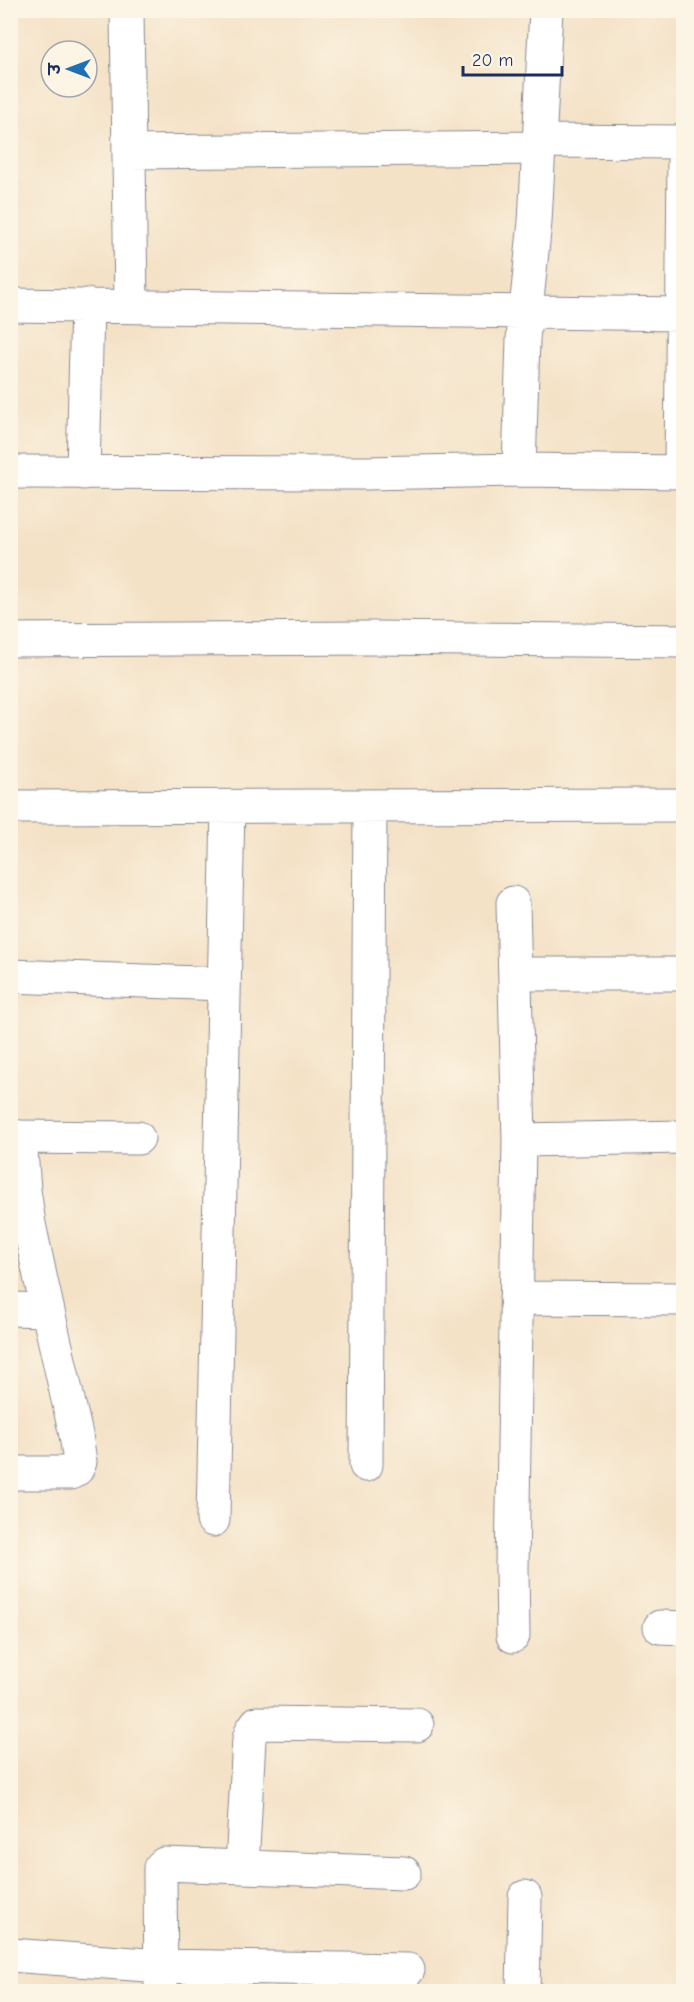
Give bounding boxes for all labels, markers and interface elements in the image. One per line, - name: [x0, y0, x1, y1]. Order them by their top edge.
- north arrow: [39, 39, 99, 99]
- scale bar: [463, 39, 562, 77]
- text: 20 m: [472, 50, 513, 71]
- text: उ: [46, 62, 64, 76]

